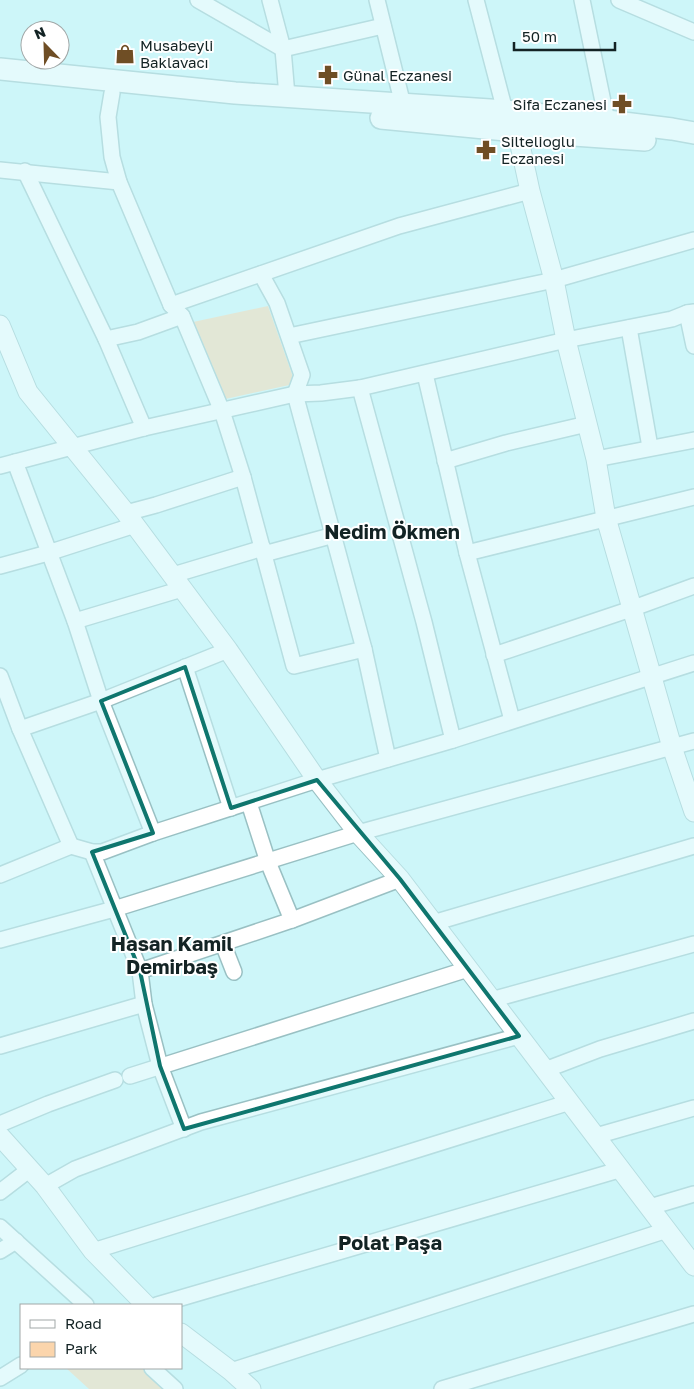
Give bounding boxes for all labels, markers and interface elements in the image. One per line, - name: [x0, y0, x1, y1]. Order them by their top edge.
- north arrow: [20, 20, 70, 70]
- scale bar: [514, 20, 615, 52]
- text: N: [32, 23, 48, 42]
- text: 50 m: [522, 27, 557, 45]
- place label: Musabeyli Baklavacı: [140, 36, 213, 71]
- shop icon: Musabeyli Baklavacı: [114, 43, 136, 65]
- pharmacy icon: Günal Eczanesi: [317, 64, 339, 86]
- place label: Günal Eczanesi: [343, 66, 452, 84]
- pharmacy icon: Sifa Eczanesi: [611, 93, 633, 115]
- place label: Sifa Eczanesi: [513, 95, 607, 113]
- place label: Siltelioğlu Eczanesi: [501, 132, 575, 167]
- pharmacy icon: Siltelioğlu Eczanesi: [475, 139, 497, 161]
- district label: Nedim Ökmen: [324, 519, 460, 543]
- district label: Hasan Kamil Demirbaş: [111, 931, 233, 978]
- district label: Polat Paşa: [338, 1230, 442, 1254]
- legend: [20, 1304, 182, 1369]
- text: Road: [65, 1314, 102, 1332]
- text: Park: [65, 1339, 98, 1357]

